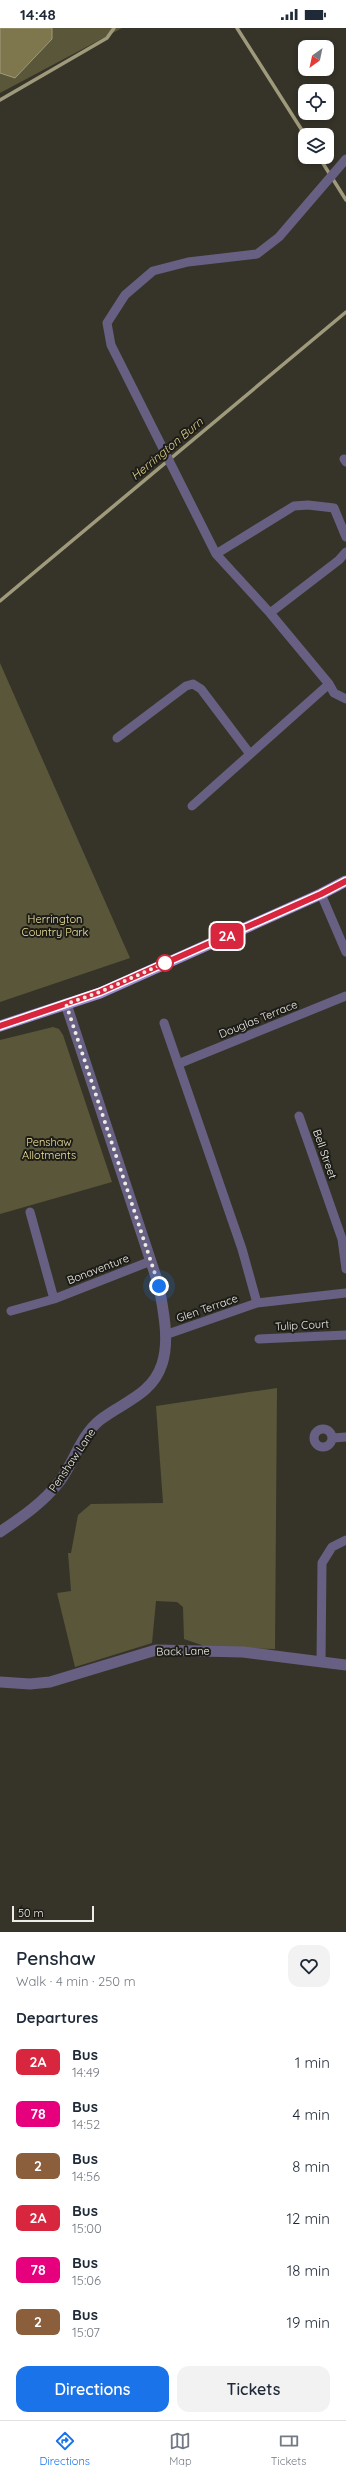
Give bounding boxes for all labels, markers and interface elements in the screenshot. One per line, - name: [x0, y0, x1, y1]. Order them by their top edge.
- text: 14:48: [20, 5, 56, 24]
- north arrow: [298, 40, 334, 76]
- map controls: [298, 40, 334, 164]
- button: locate: [298, 84, 334, 120]
- button: layers: [298, 128, 334, 164]
- water label: Herrington Burn: [128, 413, 207, 483]
- park label: Herrington Country Park: [22, 912, 89, 939]
- line badge: 2A: [209, 923, 245, 949]
- text: 2A: [219, 927, 235, 945]
- unlabelled marker: [156, 954, 174, 972]
- street label: Douglas Terrace: [217, 997, 299, 1041]
- street label: Bell Street: [310, 1127, 340, 1181]
- park label: Penshaw Allotments: [22, 1135, 76, 1162]
- street label: Bonaventure: [65, 1251, 131, 1287]
- your location: [149, 1276, 169, 1296]
- street label: Glen Terrace: [174, 1291, 240, 1325]
- street label: Tulip Court: [275, 1317, 330, 1333]
- street label: Penshaw Lane: [46, 1426, 98, 1494]
- street label: Back Lane: [156, 1644, 210, 1658]
- scale bar: [12, 1904, 94, 1923]
- text: 50 m: [18, 1906, 44, 1920]
- button: heart: [288, 1945, 330, 1987]
- text: Penshaw: [16, 1946, 96, 1970]
- text: Walk · 4 min · 250 m: [16, 1973, 136, 1989]
- text: Departures: [16, 2008, 98, 2027]
- text: Bus: [72, 2045, 98, 2064]
- text: 2A: [30, 2053, 46, 2071]
- text: 1 min: [295, 2053, 330, 2072]
- text: 14:49: [72, 2064, 100, 2080]
- text: Bus: [72, 2097, 98, 2116]
- text: 78: [30, 2105, 46, 2123]
- text: 4 min: [292, 2105, 330, 2124]
- text: 14:52: [72, 2116, 100, 2132]
- text: Bus: [72, 2149, 98, 2168]
- text: 2: [34, 2157, 42, 2175]
- text: 8 min: [292, 2157, 330, 2176]
- text: 14:56: [72, 2168, 100, 2184]
- text: Bus: [72, 2201, 98, 2220]
- text: 2A: [30, 2209, 46, 2227]
- text: 12 min: [286, 2209, 330, 2228]
- text: 15:00: [72, 2220, 102, 2236]
- text: Bus: [72, 2253, 98, 2272]
- text: 78: [30, 2261, 46, 2279]
- text: 18 min: [287, 2261, 330, 2280]
- text: 15:06: [72, 2272, 101, 2288]
- text: Bus: [72, 2305, 98, 2324]
- text: 2: [34, 2313, 42, 2331]
- text: 19 min: [286, 2313, 330, 2332]
- text: 15:07: [72, 2324, 100, 2340]
- button: Directions: [16, 2366, 169, 2412]
- button: Tickets: [177, 2366, 330, 2412]
- tab: Directions: [40, 2430, 90, 2468]
- tab: Map: [169, 2430, 192, 2468]
- tab: Tickets: [271, 2430, 306, 2468]

